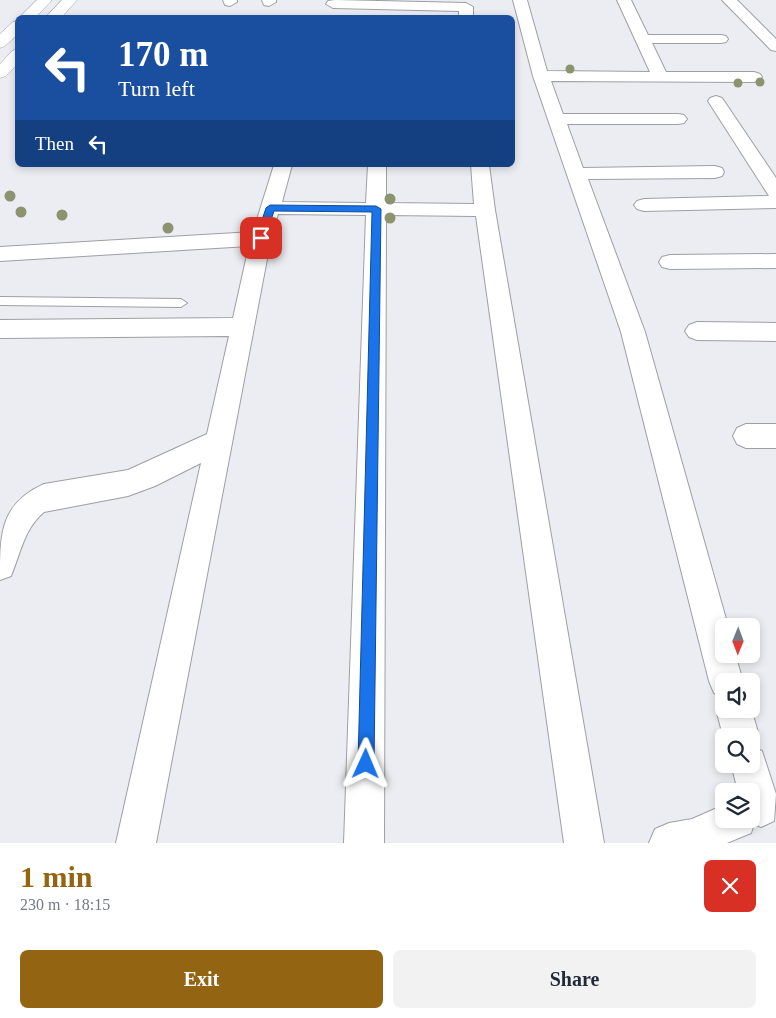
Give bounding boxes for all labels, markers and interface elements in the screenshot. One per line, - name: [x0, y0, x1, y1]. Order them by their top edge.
- icon: left: [35, 35, 100, 100]
- text: 170 m: [118, 35, 208, 74]
- text: Turn left: [118, 76, 195, 101]
- icon: left: [84, 130, 112, 158]
- text: Then: [35, 133, 74, 154]
- pin: [240, 217, 282, 259]
- icon: arrive: [247, 224, 275, 252]
- north arrow: [715, 618, 760, 662]
- map controls: [715, 618, 760, 828]
- button: sound: [715, 673, 760, 718]
- button: search: [715, 728, 760, 773]
- position arrow: [339, 737, 391, 789]
- button: layers: [715, 783, 760, 828]
- text: 1 min: [20, 860, 93, 893]
- button: close: [704, 860, 756, 912]
- text: 230 m · 18:15: [20, 896, 110, 913]
- button: Exit: [20, 950, 383, 1008]
- button: Share: [393, 950, 756, 1008]

